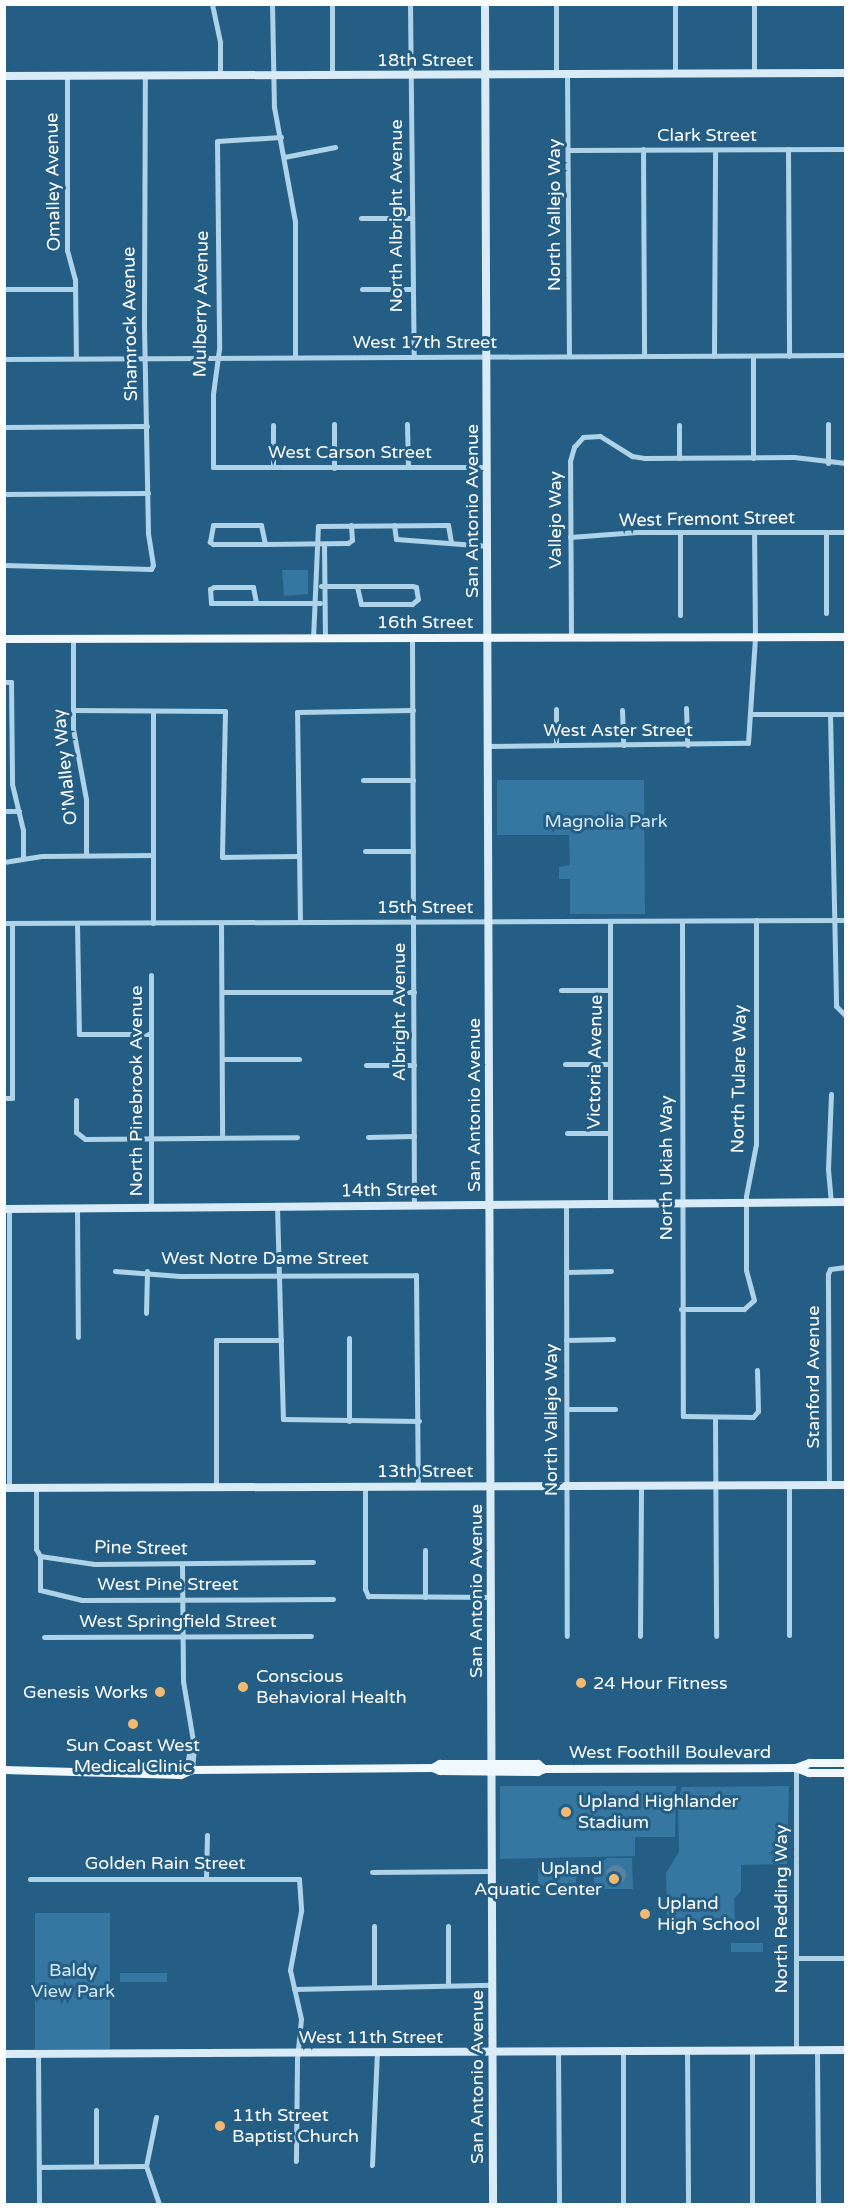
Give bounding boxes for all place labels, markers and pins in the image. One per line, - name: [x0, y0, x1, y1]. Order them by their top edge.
- place label: Conscious Behavioral Health: [256, 1666, 407, 1708]
- place label: 24 Hour Fitness: [593, 1672, 728, 1694]
- marker: 24 Hour Fitness: [574, 1676, 588, 1690]
- marker: Conscious Behavioral Health: [234, 1678, 252, 1696]
- place label: Genesis Works: [23, 1681, 148, 1703]
- marker: Genesis Works: [153, 1685, 167, 1699]
- marker: Sun Coast West Medical Clinic: [124, 1715, 142, 1733]
- place label: Sun Coast West Medical Clinic: [66, 1735, 200, 1778]
- place label: Upland Highlander Stadium: [578, 1791, 738, 1834]
- marker: Upland Highlander Stadium: [559, 1805, 573, 1819]
- place label: Upland Aquatic Center: [474, 1858, 602, 1900]
- marker: Upland Aquatic Center: [607, 1872, 621, 1886]
- place label: Upland High School: [657, 1893, 760, 1936]
- marker: Upland High School: [638, 1907, 652, 1921]
- place label: 11th Street Baptist Church: [232, 2105, 359, 2148]
- marker: 11th Street Baptist Church: [213, 2119, 227, 2133]

